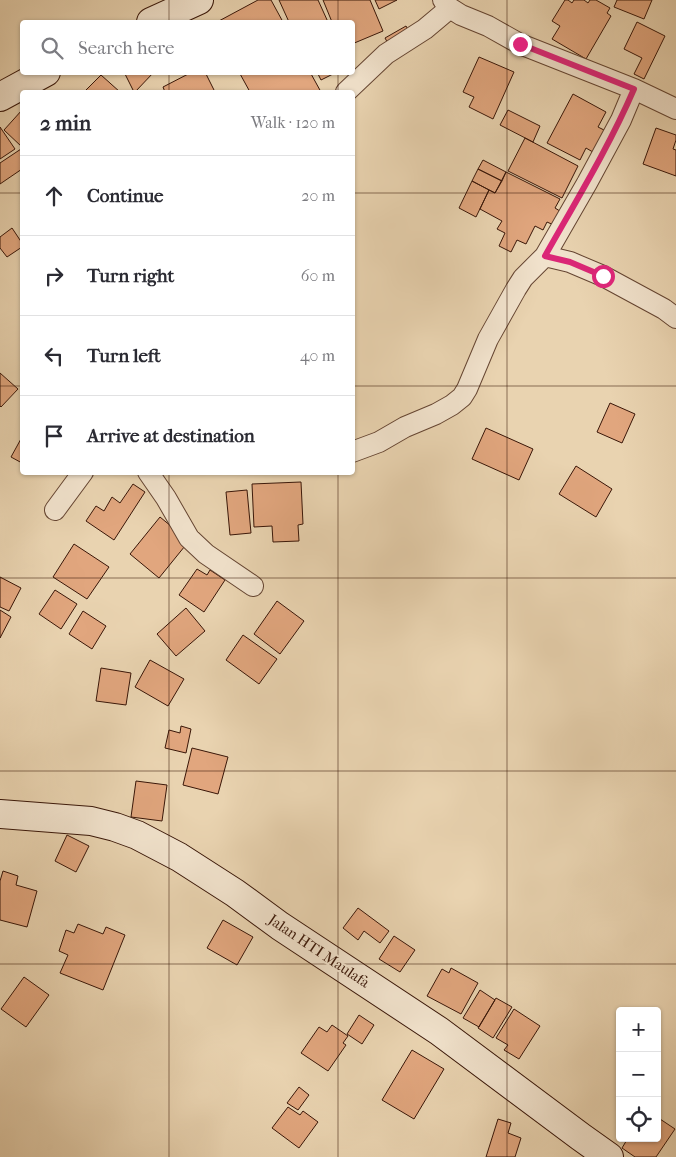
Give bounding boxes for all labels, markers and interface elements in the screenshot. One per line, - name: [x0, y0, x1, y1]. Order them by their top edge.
- search box: [20, 20, 355, 75]
- route end: [509, 33, 532, 56]
- icon: search: [38, 34, 66, 62]
- text: Search here: [78, 37, 174, 59]
- text: 2 min: [40, 111, 91, 135]
- text: Walk · 120 m: [251, 113, 335, 132]
- icon: ahead: [40, 182, 68, 210]
- text: Continue: [87, 185, 163, 207]
- text: 20 m: [301, 186, 335, 205]
- icon: right: [40, 262, 68, 290]
- text: Turn right: [87, 265, 174, 287]
- route start: [592, 265, 615, 288]
- text: 60 m: [301, 266, 335, 285]
- icon: left: [40, 342, 68, 370]
- text: Turn left: [87, 345, 161, 367]
- text: 40 m: [300, 346, 335, 365]
- icon: arrive: [40, 422, 68, 450]
- text: Arrive at destination: [87, 425, 255, 447]
- street label: Jalan HTI Maulafa: [264, 910, 374, 992]
- map controls: [616, 1007, 661, 1142]
- button: +: [616, 1007, 661, 1052]
- button: −: [616, 1052, 661, 1097]
- button: locate: [616, 1097, 661, 1142]

